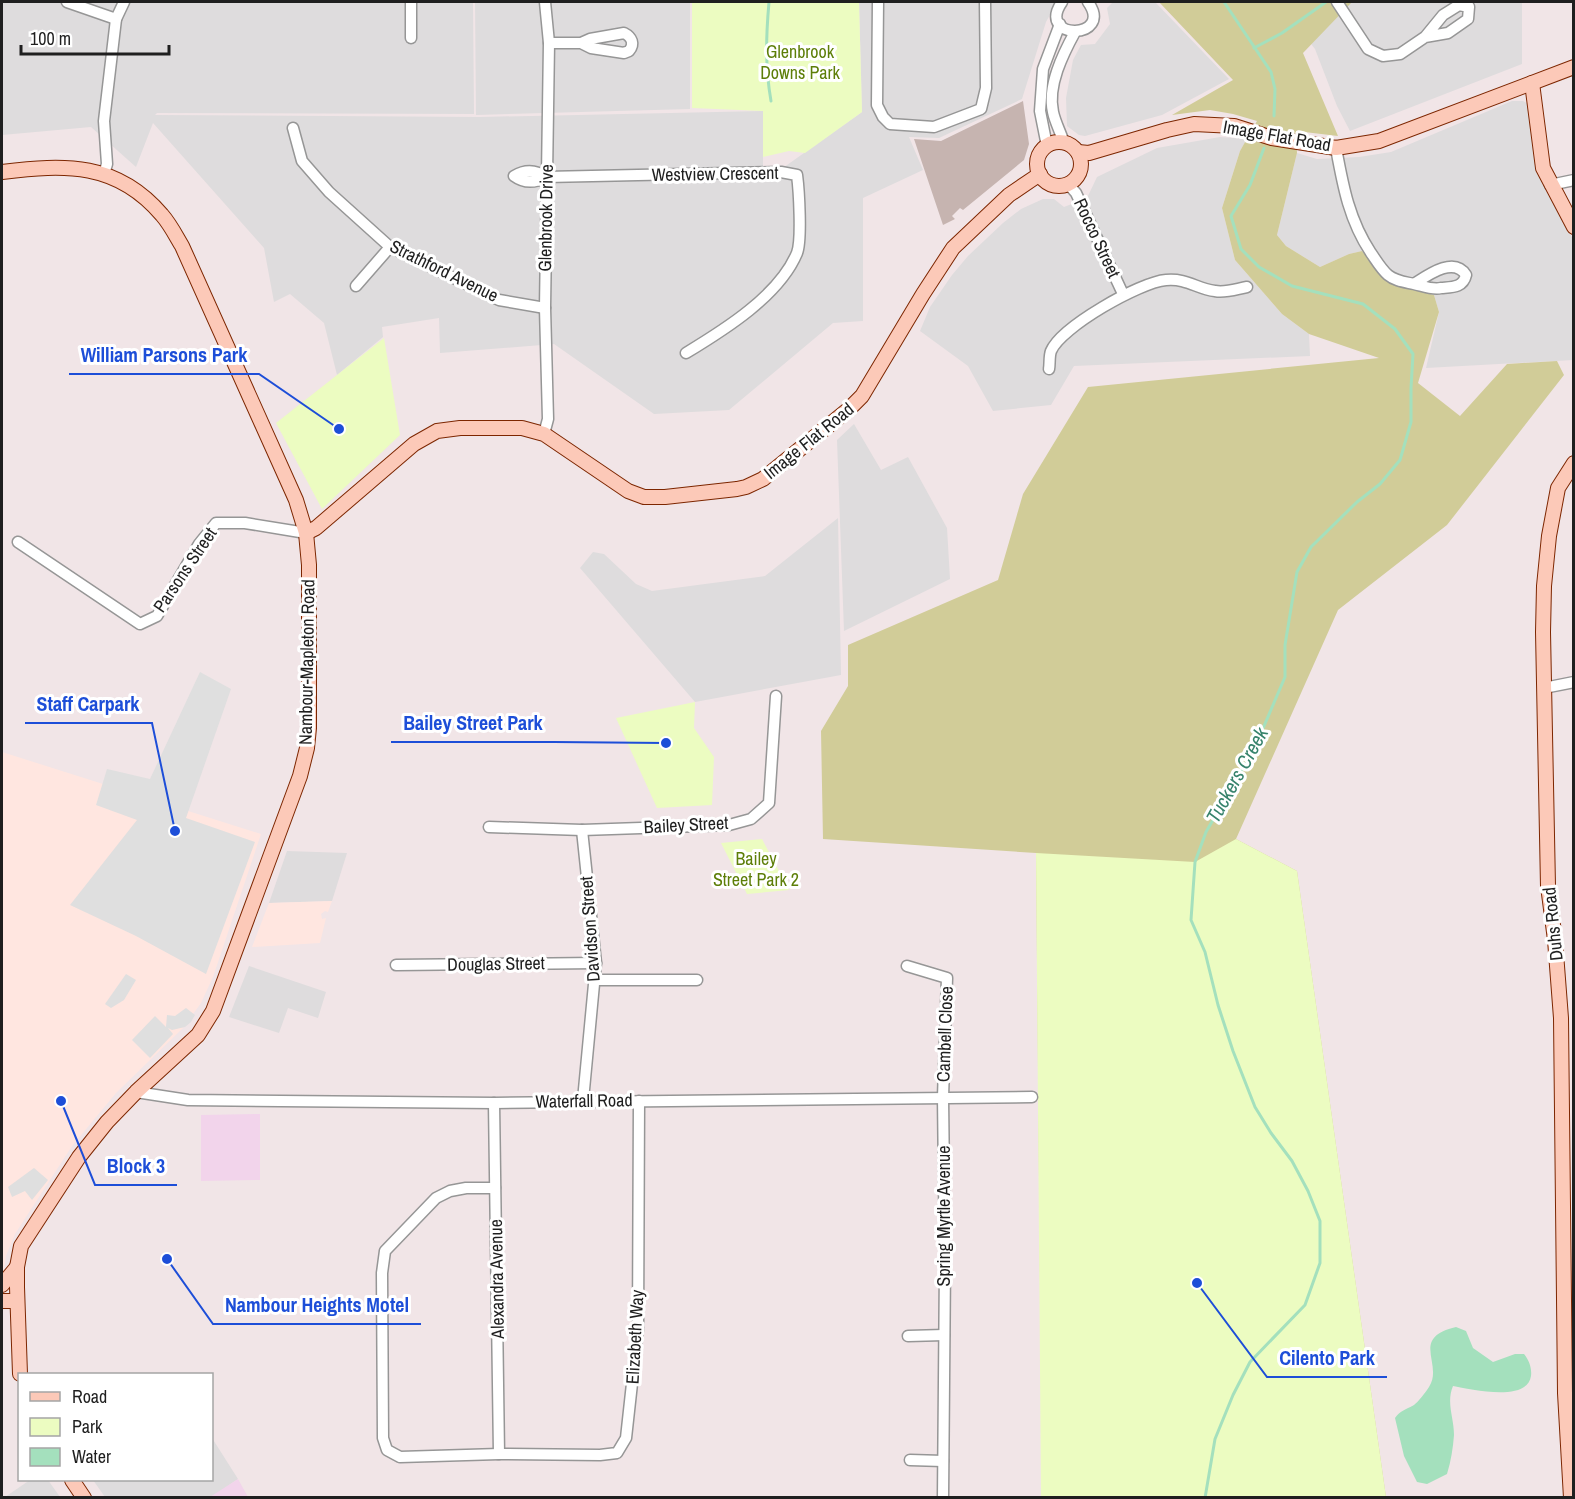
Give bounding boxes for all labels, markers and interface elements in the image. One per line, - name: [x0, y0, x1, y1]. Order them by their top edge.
- scale bar: [21, 18, 170, 56]
- text: 100 m: [30, 26, 71, 51]
- park label: Glenbrook Downs Park: [760, 39, 840, 85]
- street label: Image Flat Road: [1221, 114, 1333, 157]
- street label: Westview Crescent: [651, 160, 779, 187]
- street label: Glenbrook Drive: [532, 164, 559, 272]
- street label: Rocco Street: [1068, 194, 1127, 282]
- street label: Strathford Avenue: [386, 233, 503, 308]
- callout: William Parsons Park: [69, 336, 259, 374]
- text: William Parsons Park: [81, 341, 248, 368]
- street label: Image Flat Road: [758, 397, 859, 485]
- street label: Parsons Street: [147, 522, 222, 617]
- street label: Nambour-Mapleton Road: [293, 579, 320, 745]
- callout: Staff Carpark: [25, 685, 152, 723]
- text: Staff Carpark: [37, 690, 140, 717]
- callout: Bailey Street Park: [391, 704, 554, 742]
- text: Bailey Street Park: [403, 709, 544, 736]
- water label: Tuckers Creek: [1199, 722, 1274, 827]
- street label: Bailey Street: [643, 810, 729, 839]
- park label: Bailey Street Park 2: [713, 846, 799, 892]
- street label: Davidson Street: [573, 875, 606, 983]
- street label: Duhs Road: [1536, 886, 1569, 962]
- street label: Douglas Street: [447, 950, 545, 977]
- street label: Cambell Close: [930, 986, 959, 1082]
- street label: Waterfall Road: [535, 1087, 633, 1114]
- street label: Spring Myrtle Avenue: [931, 1146, 956, 1286]
- callout: Block 3: [95, 1147, 177, 1185]
- text: Block 3: [107, 1152, 165, 1179]
- street label: Alexandra Avenue: [483, 1219, 510, 1340]
- callout: Nambour Heights Motel: [213, 1286, 421, 1324]
- street label: Elizabeth Way: [620, 1288, 649, 1385]
- text: Nambour Heights Motel: [225, 1291, 409, 1318]
- callout: Cilento Park: [1267, 1339, 1387, 1377]
- text: Cilento Park: [1279, 1344, 1376, 1371]
- legend: [18, 1373, 213, 1481]
- text: Road: [72, 1384, 107, 1409]
- text: Park: [72, 1414, 103, 1439]
- text: Water: [72, 1444, 111, 1469]

